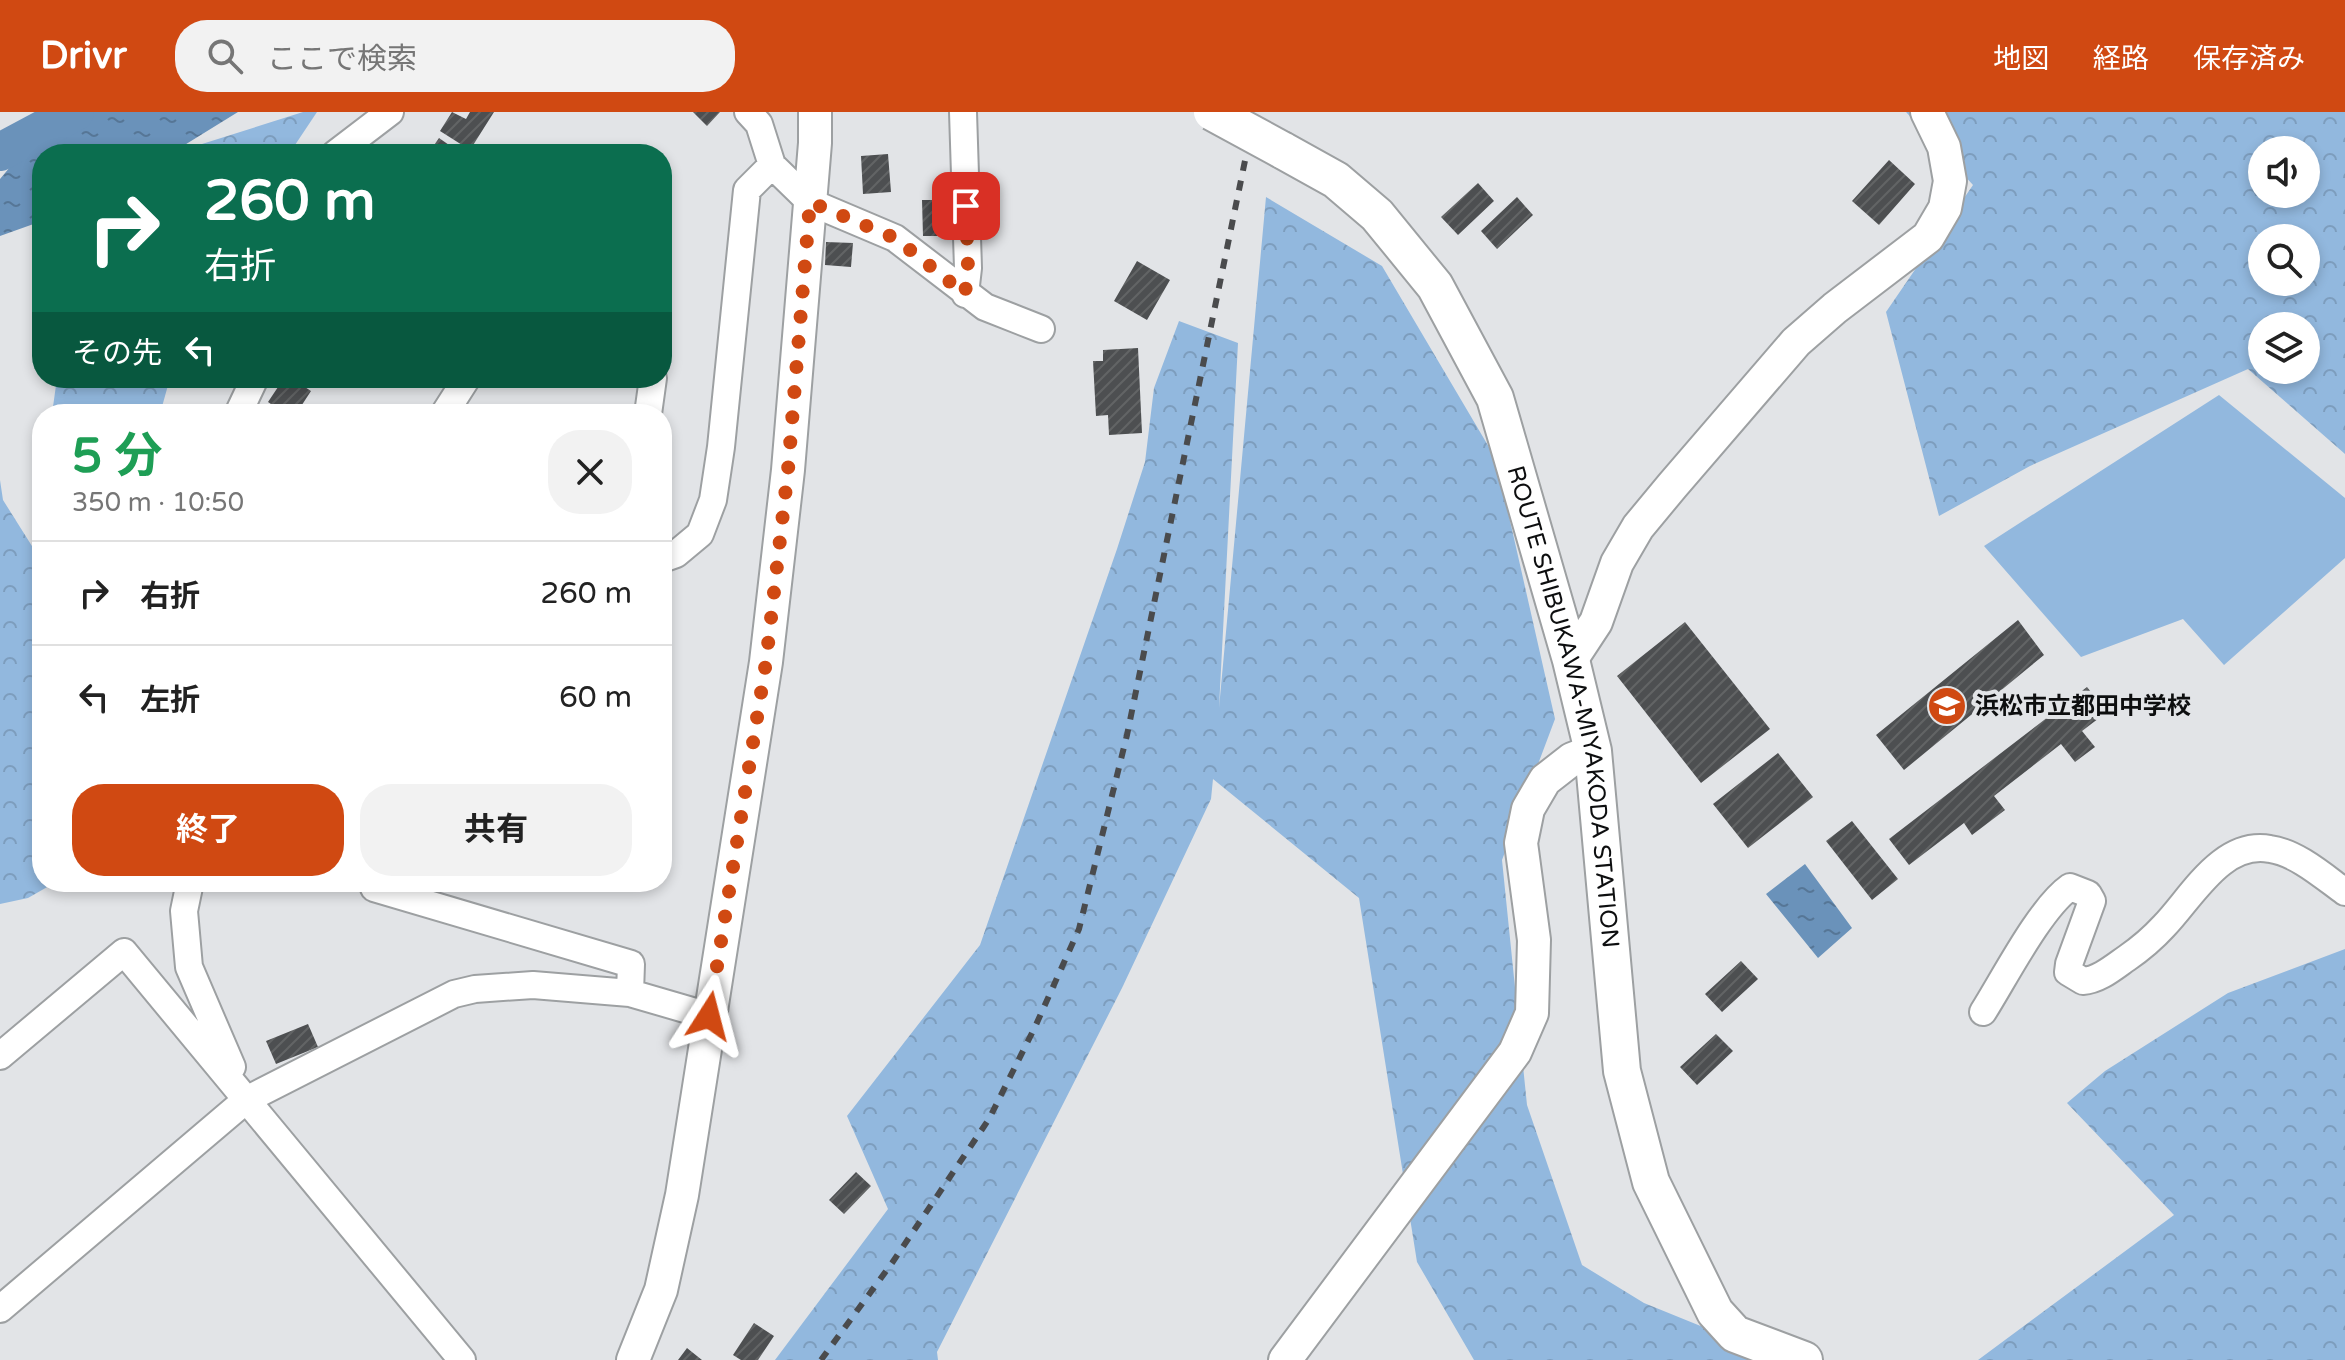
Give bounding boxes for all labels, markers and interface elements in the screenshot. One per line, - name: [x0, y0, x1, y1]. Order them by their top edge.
- search box: [175, 20, 735, 92]
- text: Drivr: [40, 33, 127, 79]
- icon: search: [203, 34, 247, 78]
- text: ここで検索: [267, 41, 417, 78]
- text: 地図: [1993, 42, 2049, 76]
- text: 経路: [2093, 42, 2149, 76]
- text: 保存済み: [2193, 42, 2305, 76]
- map controls: [2248, 136, 2320, 384]
- button: sound: [2248, 136, 2320, 208]
- text: 260 m: [204, 168, 375, 235]
- pin: [932, 172, 1000, 240]
- icon: right: [72, 176, 176, 280]
- icon: arrive: [944, 184, 988, 228]
- button: search: [2248, 224, 2320, 296]
- text: 右折: [204, 245, 276, 288]
- button: layers: [2248, 312, 2320, 384]
- icon: left: [178, 328, 222, 372]
- text: その先: [72, 335, 162, 372]
- text: 5 分: [72, 428, 163, 486]
- button: close: [548, 430, 632, 514]
- street label: ROUTE SHIBUKAWA-MIYAKODA STATION: [1500, 462, 1625, 949]
- text: 350 m · 10:50: [72, 487, 244, 518]
- icon: right: [72, 571, 116, 615]
- text: 260 m: [540, 575, 632, 612]
- text: 右折: [140, 578, 200, 615]
- icon: left: [72, 675, 116, 719]
- text: 60 m: [559, 679, 632, 716]
- text: 左折: [140, 682, 200, 719]
- school or university icon: 浜松市立都田中学校: [1926, 685, 1968, 727]
- place label: 浜松市立都田中学校: [1975, 692, 2191, 721]
- button: 終了: [72, 784, 344, 876]
- button: 共有: [360, 784, 632, 876]
- position arrow: [667, 974, 751, 1058]

